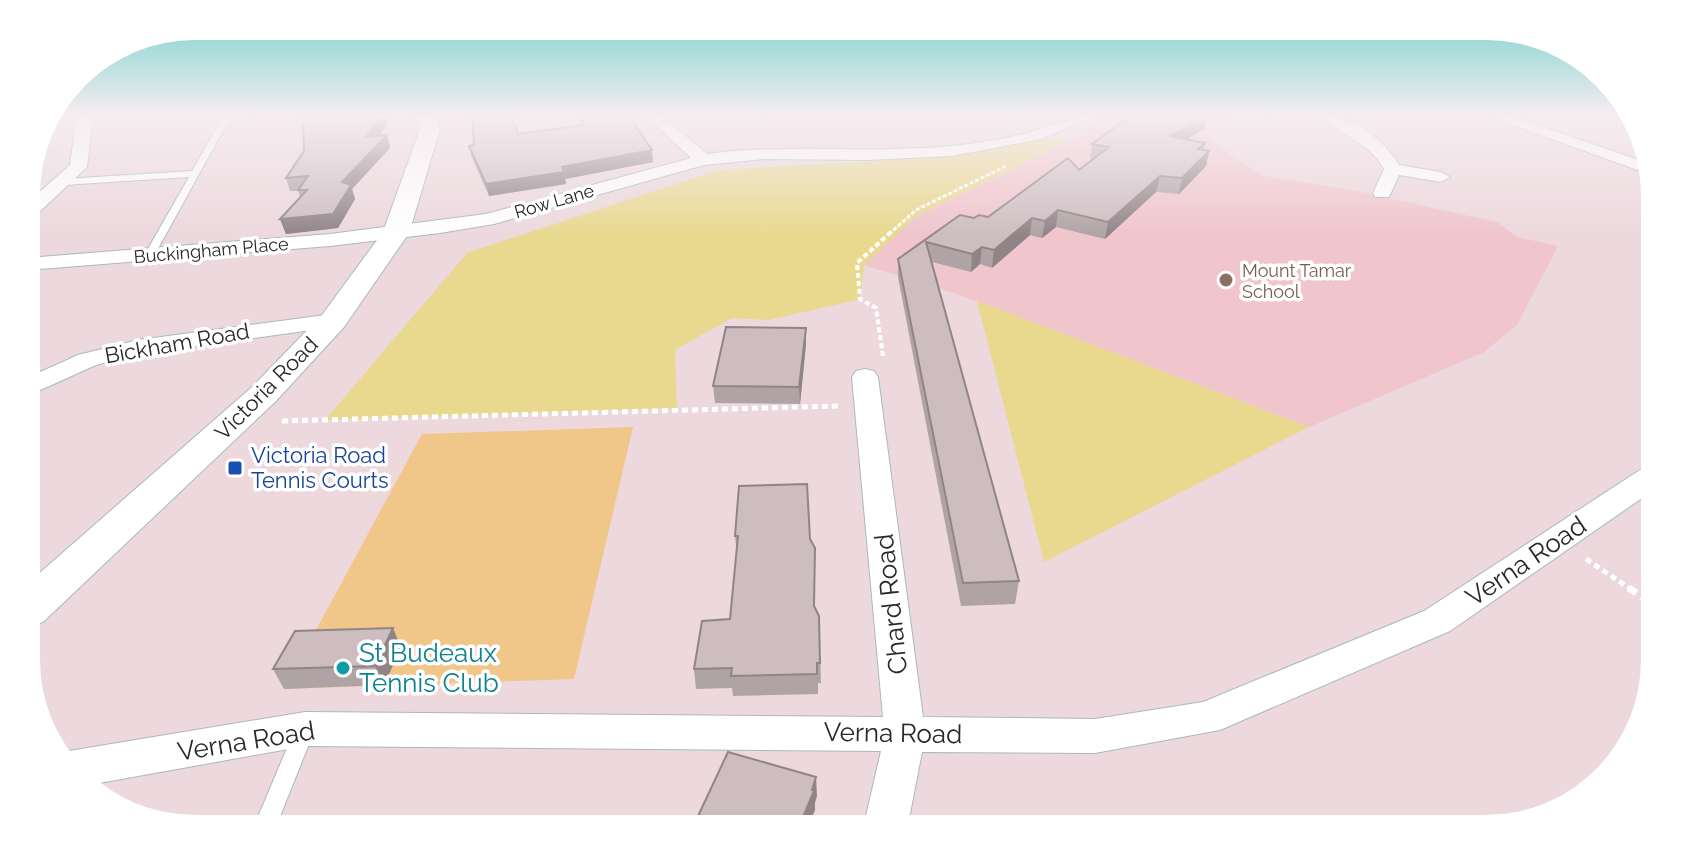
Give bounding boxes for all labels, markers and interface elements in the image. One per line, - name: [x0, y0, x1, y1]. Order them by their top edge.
- street label: Row Lane: [512, 179, 597, 222]
- street label: Buckingham Place: [133, 233, 290, 267]
- place label: Mount Tamar School: [1242, 260, 1352, 302]
- marker: Mount Tamar School: [1217, 271, 1235, 289]
- street label: Bickham Road: [103, 317, 251, 369]
- street label: Victoria Road: [209, 331, 323, 445]
- place label: Victoria Road Tennis Courts: [251, 442, 389, 493]
- marker: Victoria Road Tennis Courts: [226, 459, 244, 477]
- street label: Verna Road: [1460, 510, 1592, 612]
- street label: Chard Road: [869, 532, 913, 676]
- place label: St Budeaux Tennis Club: [359, 638, 499, 698]
- marker: St Budeaux Tennis Club: [334, 659, 352, 677]
- street label: Verna Road: [175, 715, 317, 767]
- street label: Verna Road: [823, 717, 963, 749]

